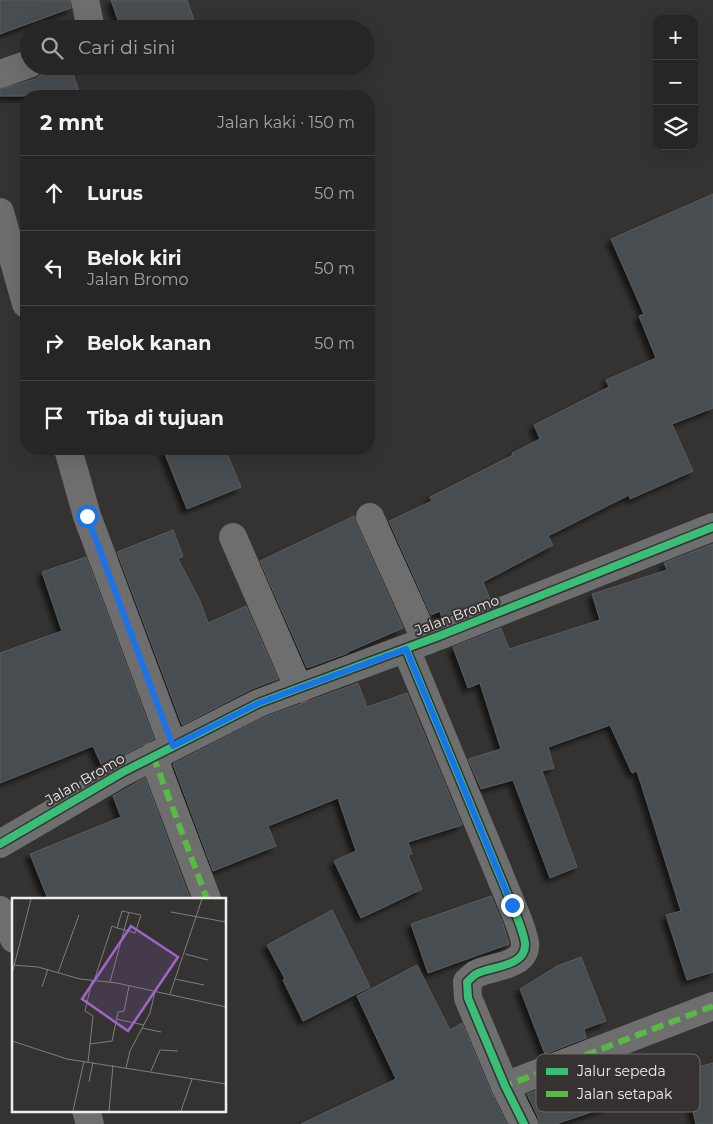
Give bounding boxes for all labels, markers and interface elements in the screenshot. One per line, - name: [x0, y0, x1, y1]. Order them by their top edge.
- map controls: [653, 15, 698, 150]
- button: +: [653, 15, 698, 60]
- search box: [20, 20, 375, 75]
- icon: search: [38, 34, 66, 62]
- text: Cari di sini: [78, 36, 175, 59]
- button: −: [653, 60, 698, 105]
- button: layers: [653, 105, 698, 150]
- text: 2 mnt: [40, 110, 104, 135]
- text: Jalan kaki · 150 m: [217, 113, 355, 132]
- icon: ahead: [40, 179, 68, 207]
- text: Lurus: [87, 182, 143, 205]
- text: 50 m: [314, 184, 355, 203]
- text: Belok kiri: [87, 247, 182, 270]
- icon: left: [40, 254, 68, 282]
- text: 50 m: [314, 259, 355, 278]
- text: Jalan Bromo: [87, 270, 189, 289]
- icon: right: [40, 329, 68, 357]
- text: Belok kanan: [87, 332, 211, 355]
- text: 50 m: [314, 334, 355, 353]
- icon: arrive: [40, 404, 68, 432]
- text: Tiba di tujuan: [87, 407, 224, 430]
- route start: [76, 505, 99, 528]
- street label: Jalan Bromo: [411, 591, 502, 640]
- street label: Jalan Bromo: [41, 749, 128, 810]
- route end: [501, 894, 524, 917]
- inset map: [12, 898, 226, 1112]
- legend: [536, 1054, 700, 1112]
- text: Jalur sepeda: [576, 1062, 666, 1080]
- text: Jalan setapak: [576, 1085, 673, 1103]

